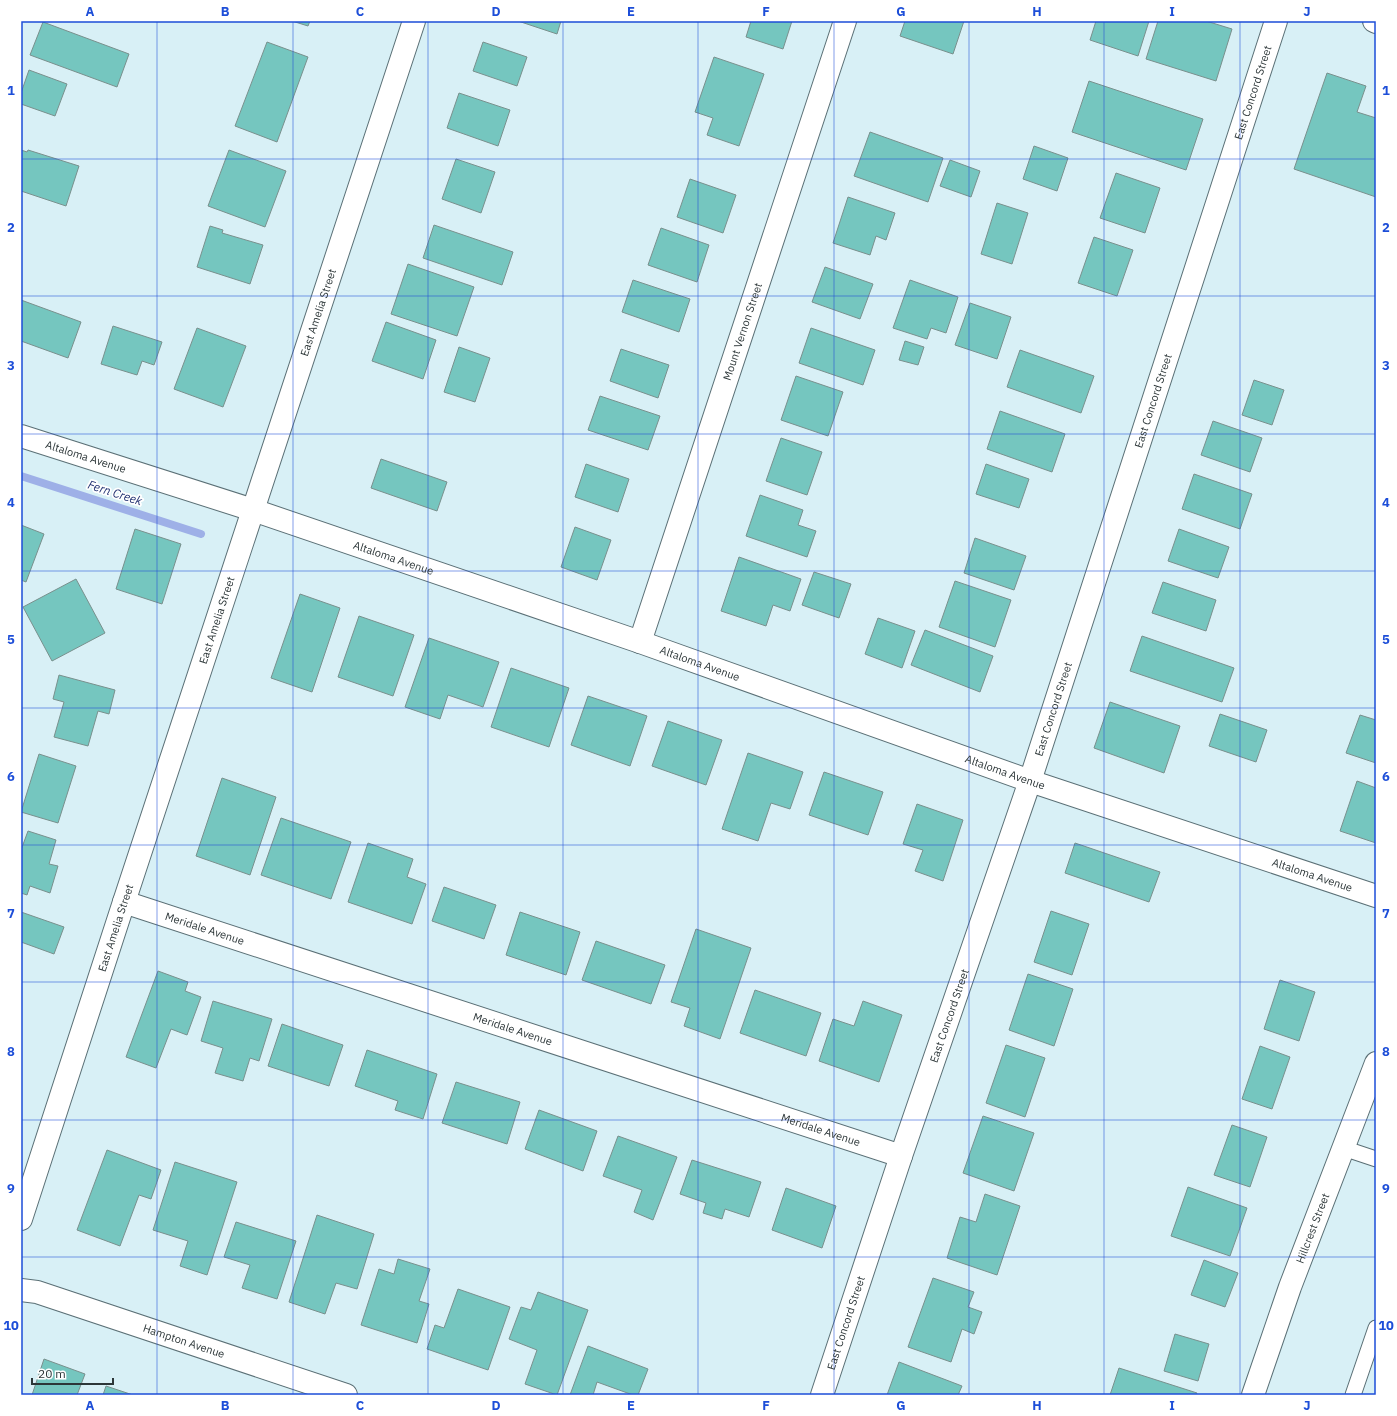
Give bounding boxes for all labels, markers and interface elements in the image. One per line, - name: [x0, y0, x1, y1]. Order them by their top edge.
- text: A: [86, 3, 95, 20]
- text: B: [221, 3, 230, 20]
- text: C: [356, 3, 365, 20]
- text: D: [491, 3, 501, 20]
- text: E: [627, 3, 635, 20]
- text: F: [762, 3, 770, 20]
- text: G: [896, 3, 906, 20]
- text: H: [1032, 3, 1042, 20]
- text: I: [1169, 3, 1175, 20]
- text: J: [1303, 3, 1311, 20]
- street label: East Concord Street: [1231, 43, 1275, 141]
- text: 1: [7, 82, 15, 99]
- text: 1: [1382, 82, 1390, 99]
- text: 2: [7, 219, 15, 236]
- text: 2: [1382, 219, 1390, 236]
- street label: East Amelia Street: [297, 267, 339, 358]
- street label: Mount Vernon Street: [720, 281, 765, 382]
- street label: East Concord Street: [1131, 352, 1175, 450]
- text: 3: [7, 357, 15, 374]
- text: 3: [1382, 357, 1390, 374]
- street label: Altaloma Avenue: [44, 437, 128, 476]
- water label: Fern Creek: [86, 477, 145, 509]
- text: 4: [7, 494, 15, 511]
- text: 4: [1382, 494, 1390, 511]
- street label: Altaloma Avenue: [352, 538, 435, 578]
- street label: East Amelia Street: [196, 575, 238, 666]
- text: 5: [7, 631, 15, 648]
- text: 5: [1382, 631, 1390, 648]
- street label: Altaloma Avenue: [658, 643, 742, 684]
- street label: East Concord Street: [1032, 660, 1075, 758]
- street label: Altaloma Avenue: [963, 751, 1047, 793]
- text: 6: [7, 768, 15, 785]
- text: 6: [1382, 768, 1390, 785]
- street label: Altaloma Avenue: [1270, 855, 1354, 895]
- street label: East Amelia Street: [95, 882, 136, 974]
- text: 7: [7, 905, 15, 922]
- text: 7: [1382, 905, 1390, 922]
- street label: Meridale Avenue: [163, 909, 246, 948]
- street label: East Concord Street: [927, 967, 972, 1064]
- street label: Meridale Avenue: [471, 1010, 554, 1049]
- text: 8: [7, 1043, 15, 1060]
- text: 8: [1382, 1043, 1390, 1060]
- street label: Meridale Avenue: [779, 1110, 862, 1149]
- text: 9: [7, 1180, 15, 1197]
- text: 9: [1382, 1180, 1390, 1197]
- street label: Hillcrest Street: [1293, 1191, 1332, 1265]
- street label: East Concord Street: [824, 1274, 868, 1372]
- text: 10: [3, 1317, 19, 1334]
- text: 10: [1378, 1317, 1394, 1334]
- street label: Hampton Avenue: [141, 1321, 227, 1361]
- scale bar: [32, 1360, 113, 1386]
- text: 20 m: [38, 1366, 66, 1381]
- text: A: [86, 1397, 95, 1414]
- text: B: [221, 1397, 230, 1414]
- text: C: [356, 1397, 365, 1414]
- text: D: [491, 1397, 501, 1414]
- text: E: [627, 1397, 635, 1414]
- text: F: [762, 1397, 770, 1414]
- text: G: [896, 1397, 906, 1414]
- text: H: [1032, 1397, 1042, 1414]
- text: I: [1169, 1397, 1175, 1414]
- text: J: [1303, 1397, 1311, 1414]

